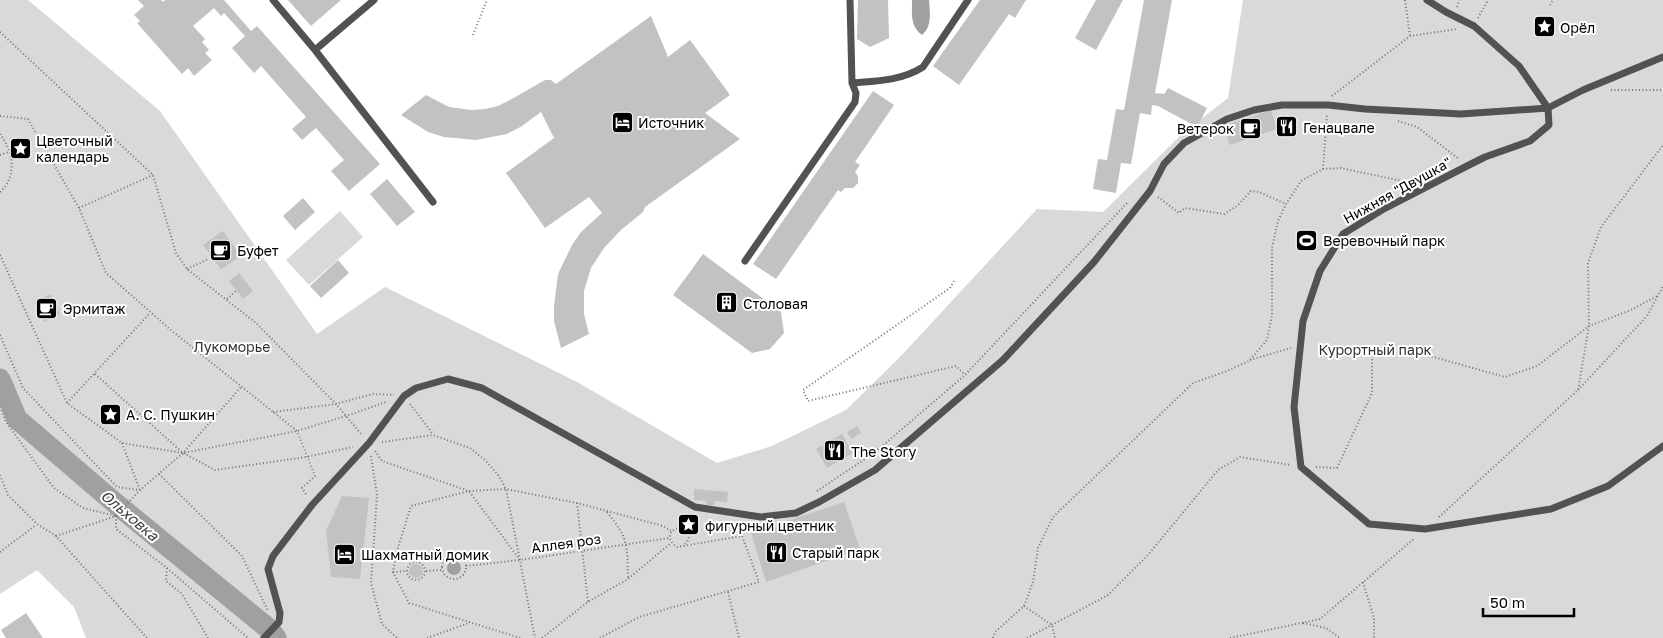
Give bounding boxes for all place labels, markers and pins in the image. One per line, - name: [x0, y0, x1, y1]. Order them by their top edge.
- place icon: Орёл: [1532, 15, 1556, 39]
- place label: Орёл: [1560, 19, 1595, 36]
- hotel icon: Источник: [610, 110, 634, 134]
- place label: Источник: [638, 114, 704, 131]
- restaurant icon: Генацвале: [1275, 115, 1299, 139]
- cafe icon: Ветерок: [1238, 116, 1262, 140]
- place label: Генацвале: [1303, 119, 1375, 136]
- place label: Ветерок: [1177, 120, 1234, 137]
- place label: Цветочный календарь: [36, 132, 113, 165]
- place icon: Цветочный календарь: [8, 136, 32, 160]
- sports icon: Веревочный парк: [1295, 228, 1319, 252]
- place label: Веревочный парк: [1323, 232, 1445, 249]
- cafe icon: Буфет: [209, 238, 233, 262]
- place label: Буфет: [237, 242, 279, 259]
- building icon: Столовая: [715, 291, 739, 315]
- place label: Столовая: [743, 295, 808, 312]
- cafe icon: Эрмитаж: [35, 296, 59, 320]
- place label: Эрмитаж: [63, 300, 125, 317]
- place icon: А. С. Пушкин: [98, 402, 122, 426]
- place label: А. С. Пушкин: [126, 406, 215, 423]
- restaurant icon: The Story: [823, 439, 847, 463]
- place label: The Story: [851, 443, 916, 460]
- place icon: фигурный цветник: [677, 513, 701, 537]
- place label: фигурный цветник: [705, 517, 834, 534]
- restaurant icon: Старый парк: [764, 540, 788, 564]
- hotel icon: Шахматный домик: [333, 542, 357, 566]
- place label: Старый парк: [792, 544, 880, 561]
- place label: Шахматный домик: [361, 546, 489, 563]

